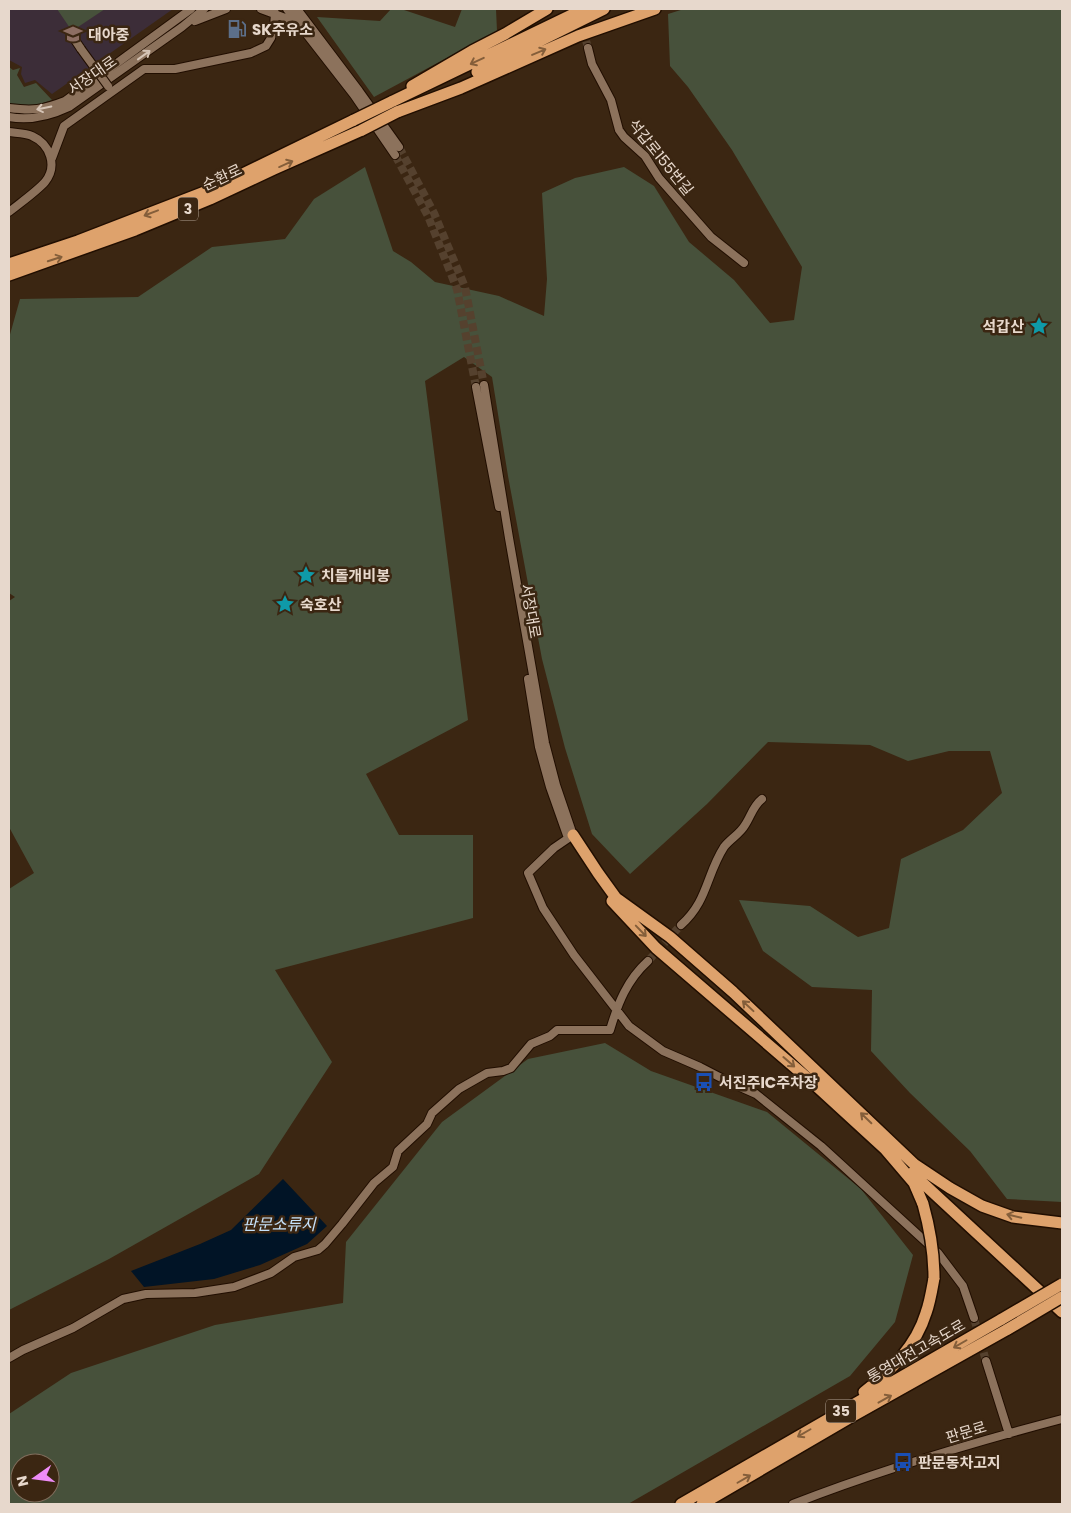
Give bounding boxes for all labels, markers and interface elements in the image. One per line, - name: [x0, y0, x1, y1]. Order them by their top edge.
- fuel station icon: SK주유소: [226, 18, 248, 40]
- place label: SK주유소: [252, 19, 313, 40]
- school or university icon: 대아중: [62, 23, 84, 45]
- place label: 대아중: [88, 24, 130, 45]
- one-way arrow: [531, 47, 546, 57]
- one-way arrow: [137, 50, 151, 60]
- street label: 서장대로: [63, 51, 121, 99]
- one-way arrow: [470, 57, 485, 66]
- one-way arrow: [37, 104, 53, 113]
- street label: 석갑로155번길: [624, 114, 698, 200]
- one-way arrow: [278, 158, 293, 168]
- street label: 순환로: [199, 159, 245, 195]
- road number: 3: [178, 198, 198, 220]
- one-way arrow: [144, 209, 159, 219]
- one-way arrow: [47, 254, 63, 264]
- place icon: 석갑산: [1028, 315, 1050, 337]
- place label: 석갑산: [983, 316, 1024, 337]
- place icon: 치돌개비봉: [295, 564, 317, 586]
- place label: 치돌개비봉: [321, 565, 390, 586]
- street label: 서장대로: [516, 582, 546, 640]
- place icon: 숙호산: [274, 593, 296, 615]
- place label: 숙호산: [300, 594, 342, 615]
- one-way arrow: [634, 925, 646, 937]
- one-way arrow: [742, 1000, 755, 1012]
- one-way arrow: [782, 1056, 795, 1067]
- bus stop icon: 서진주IC주차장: [693, 1071, 715, 1093]
- place label: 서진주IC주차장: [719, 1072, 818, 1093]
- one-way arrow: [860, 1112, 872, 1124]
- one-way arrow: [1007, 1211, 1023, 1220]
- water label: 판문소류지: [242, 1213, 317, 1236]
- street label: 통영대전고속도로: [863, 1314, 969, 1388]
- one-way arrow: [954, 1339, 968, 1349]
- one-way arrow: [877, 1393, 892, 1403]
- road number: 35: [826, 1400, 856, 1422]
- street label: 판문로: [943, 1416, 989, 1448]
- one-way arrow: [797, 1428, 811, 1438]
- bus stop icon: 판문동차고지: [892, 1451, 914, 1473]
- place label: 판문동차고지: [918, 1452, 1001, 1473]
- north arrow: [10, 1453, 60, 1503]
- text: N: [11, 1474, 33, 1489]
- one-way arrow: [736, 1474, 751, 1484]

